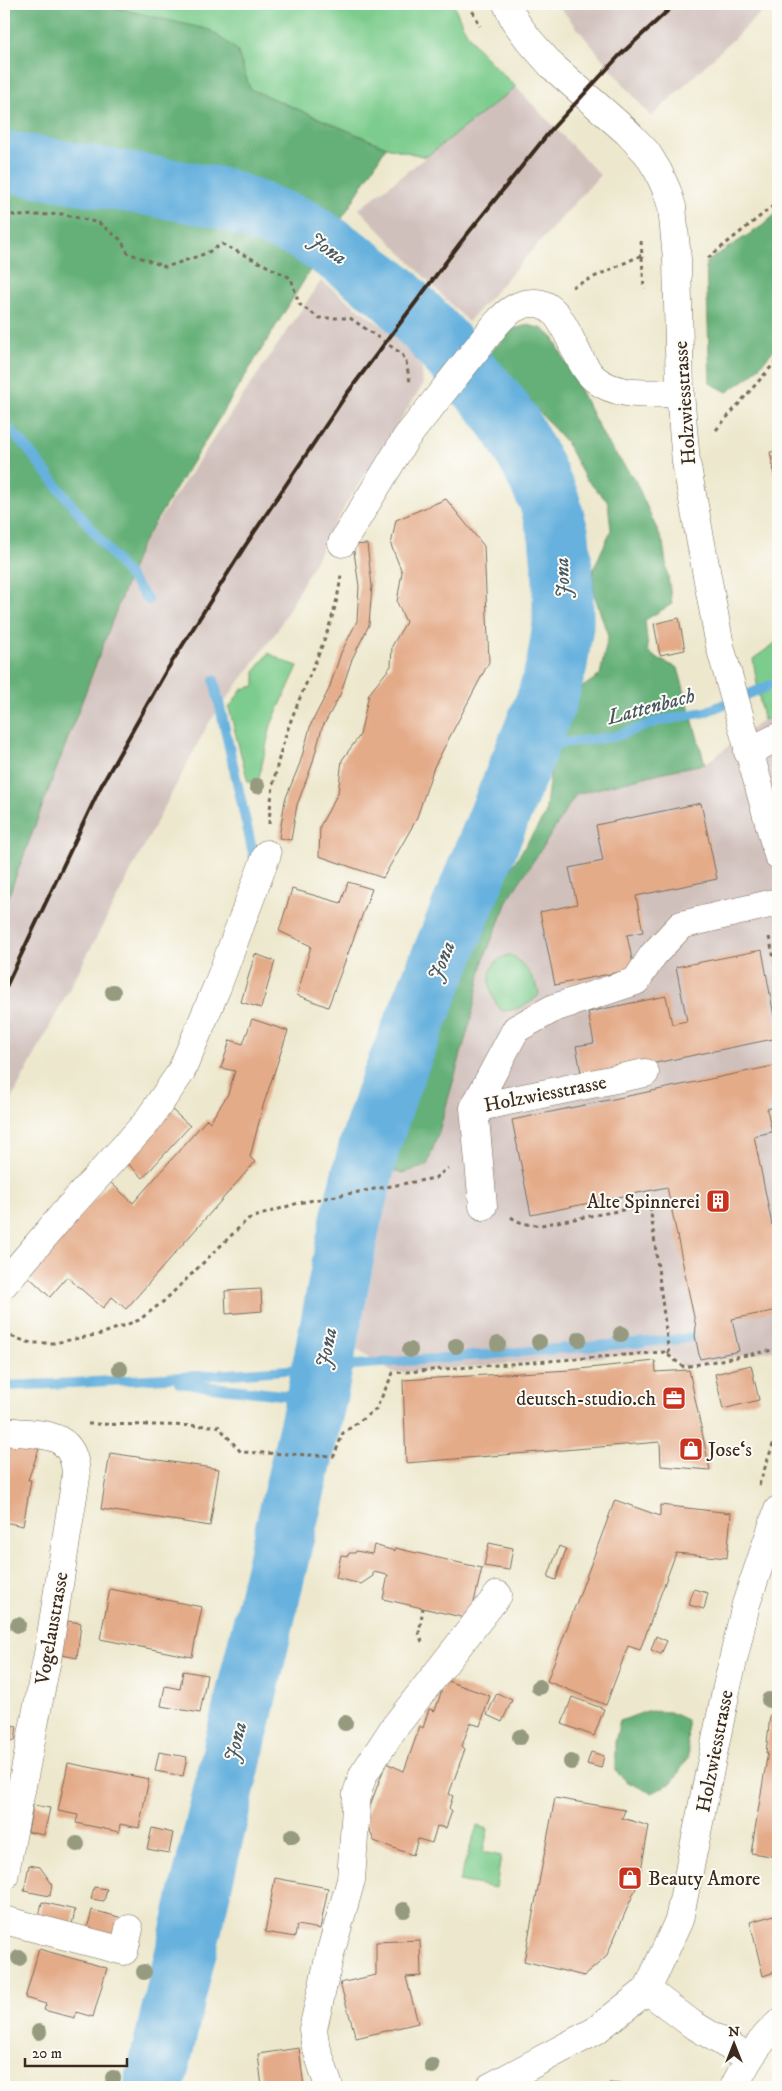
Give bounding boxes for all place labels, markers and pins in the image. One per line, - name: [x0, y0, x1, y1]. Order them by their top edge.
- building icon: Alte Spinnerei: [705, 1188, 731, 1214]
- place label: Alte Spinnerei: [587, 1190, 700, 1215]
- office icon: deutsch-studio.ch: [661, 1385, 687, 1411]
- place label: deutsch-studio.ch: [516, 1387, 657, 1412]
- shop icon: Jose‘s: [678, 1436, 704, 1462]
- place label: Jose‘s: [706, 1438, 752, 1463]
- shop icon: Beauty Amore: [617, 1865, 643, 1891]
- place label: Beauty Amore: [648, 1867, 760, 1892]

